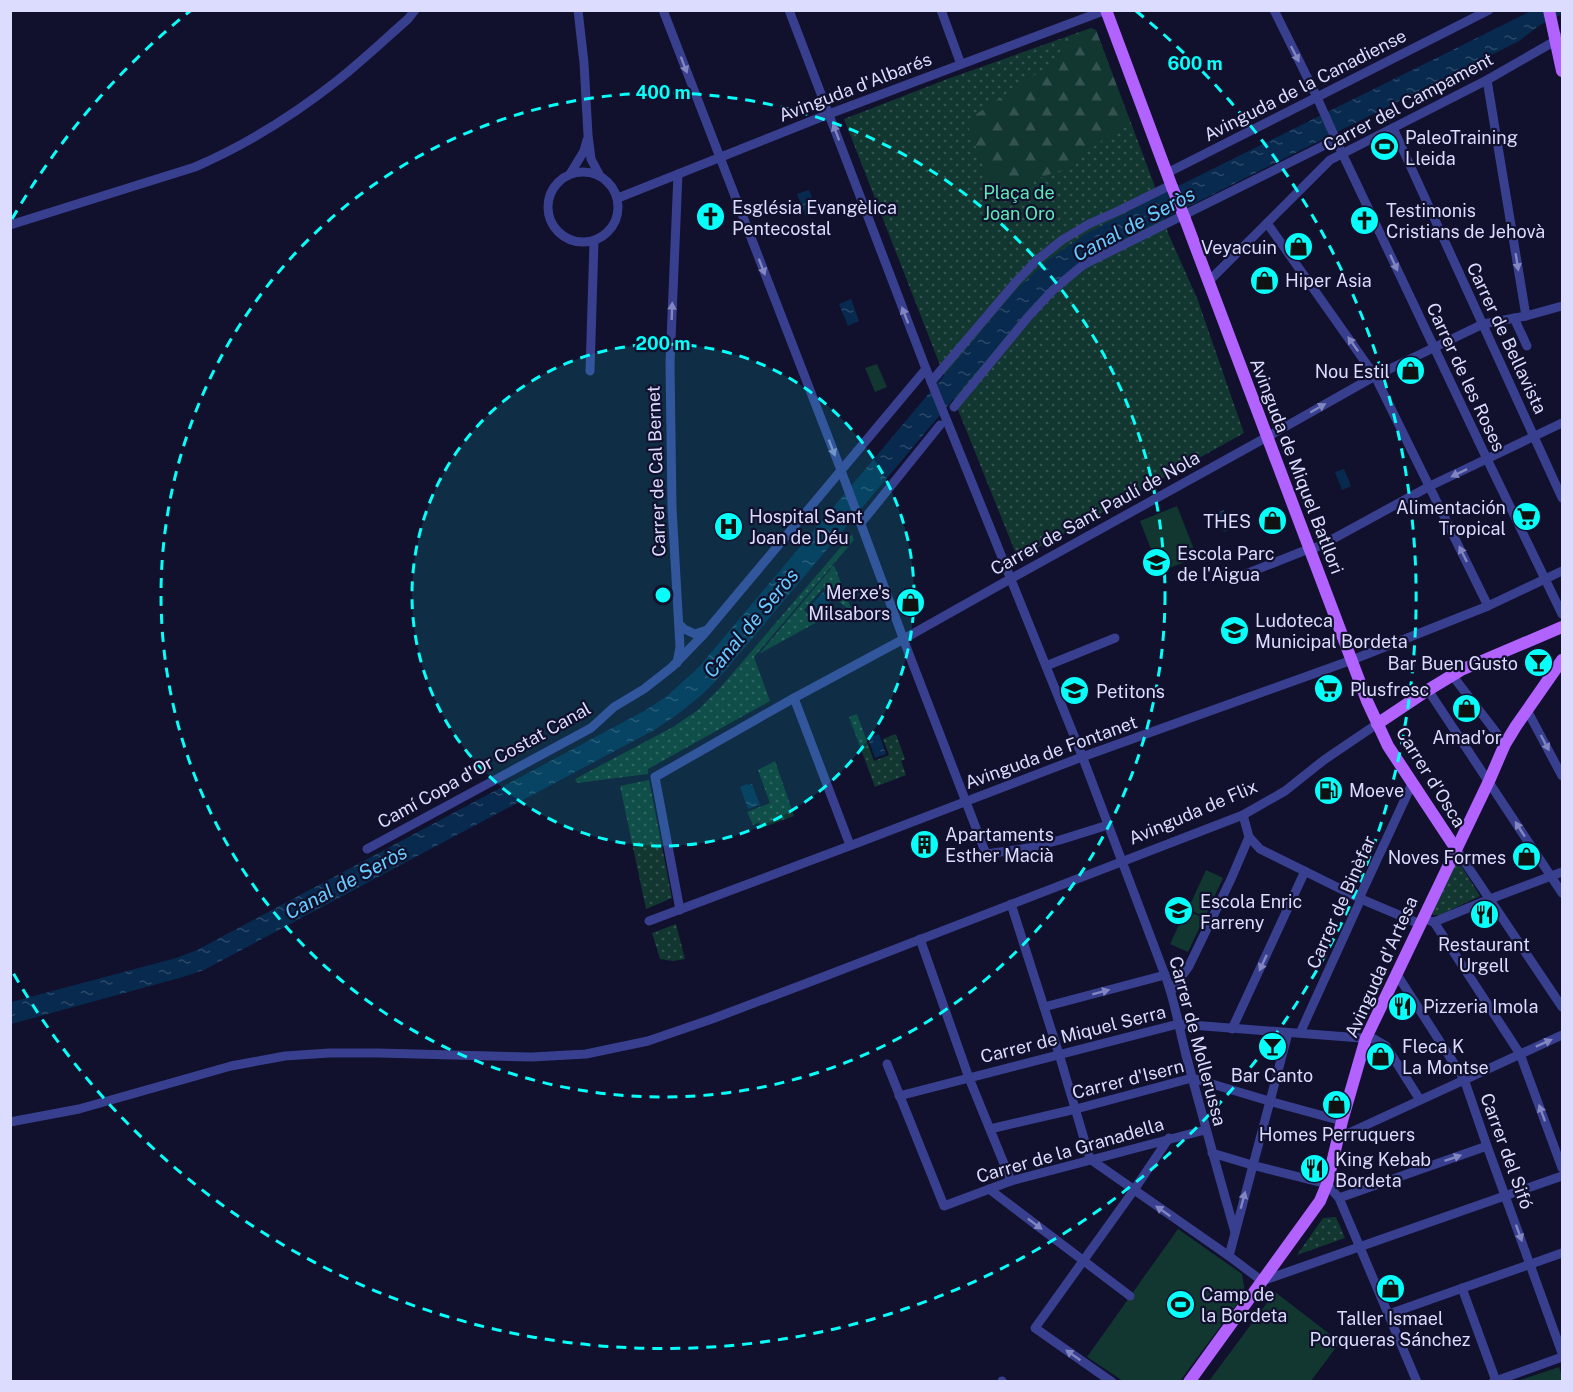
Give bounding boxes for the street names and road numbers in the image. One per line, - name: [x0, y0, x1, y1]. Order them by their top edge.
- street label: Avinguda de la Canadiense: [1200, 25, 1410, 145]
- street label: Avinguda d'Albarés: [776, 48, 934, 126]
- street label: Carrer del Campament: [1319, 48, 1497, 156]
- street label: Carrer de Bellavista: [1463, 259, 1551, 417]
- street label: Carrer de les Roses: [1422, 299, 1510, 455]
- street label: Avinguda de Miquel Batllori: [1246, 355, 1348, 577]
- street label: Carrer de Cal Bernet: [643, 385, 669, 557]
- street label: Carrer de Sant Paulí de Nola: [987, 447, 1203, 579]
- street label: Camí Copa d'Or Costat Canal: [374, 697, 594, 833]
- street label: Avinguda de Fontanet: [962, 711, 1140, 793]
- street label: Carrer d'Osca: [1392, 723, 1470, 831]
- street label: Avinguda de Flix: [1125, 775, 1261, 849]
- street label: Carrer de Binèfar: [1302, 832, 1380, 972]
- street label: Avinguda d'Artesa: [1340, 893, 1422, 1041]
- street label: Carrer de Mollerussa: [1165, 954, 1231, 1128]
- street label: Carrer de Miquel Serra: [978, 1001, 1168, 1067]
- street label: Carrer d'Isern: [1070, 1055, 1186, 1103]
- street label: Carrer del Sifó: [1476, 1090, 1538, 1212]
- street label: Carrer de la Granadella: [974, 1113, 1166, 1187]

